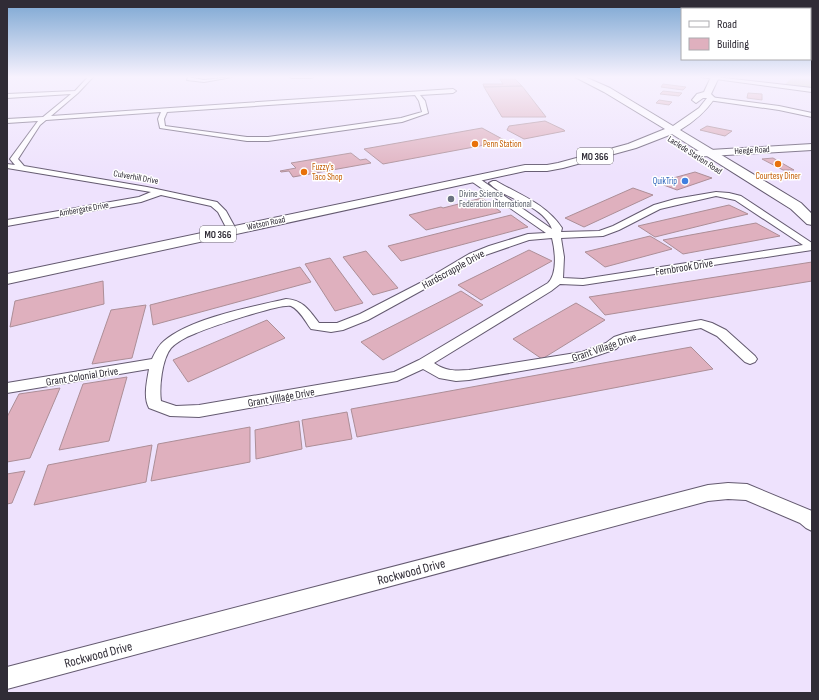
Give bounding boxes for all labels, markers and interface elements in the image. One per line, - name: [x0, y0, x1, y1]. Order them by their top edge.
- legend: [681, 8, 811, 60]
- text: Road: [717, 17, 737, 32]
- text: Building: [717, 37, 749, 52]
- street label: Laclede Station Road: [665, 134, 724, 177]
- marker: Penn Station: [470, 139, 480, 149]
- place label: Penn Station: [483, 139, 522, 150]
- street label: Heege Road: [734, 144, 770, 157]
- road number: MO 366: [577, 148, 613, 164]
- marker: Courtesy Diner: [773, 159, 783, 169]
- place label: Fuzzy's Taco Shop: [312, 162, 343, 183]
- marker: Fuzzy's Taco Shop: [299, 167, 309, 177]
- street label: Culverhill Drive: [113, 168, 160, 187]
- place label: Courtesy Diner: [755, 171, 801, 182]
- place label: QuikTrip: [653, 176, 677, 187]
- marker: QuikTrip: [680, 176, 690, 186]
- place label: Divine Science Federation International: [459, 189, 532, 210]
- marker: Divine Science Federation International: [446, 194, 456, 204]
- street label: Ambergate Drive: [58, 200, 110, 219]
- street label: Watson Road: [246, 214, 287, 233]
- road number: MO 366: [200, 226, 236, 242]
- street label: Hardscrapple Drive: [420, 247, 487, 292]
- street label: Fernbrook Drive: [654, 257, 714, 278]
- street label: Grant Village Drive: [570, 330, 638, 365]
- street label: Grant Colonial Drive: [45, 364, 119, 389]
- street label: Grant Village Drive: [247, 385, 316, 410]
- street label: Rockwood Drive: [376, 555, 447, 589]
- street label: Rockwood Drive: [63, 638, 134, 672]

